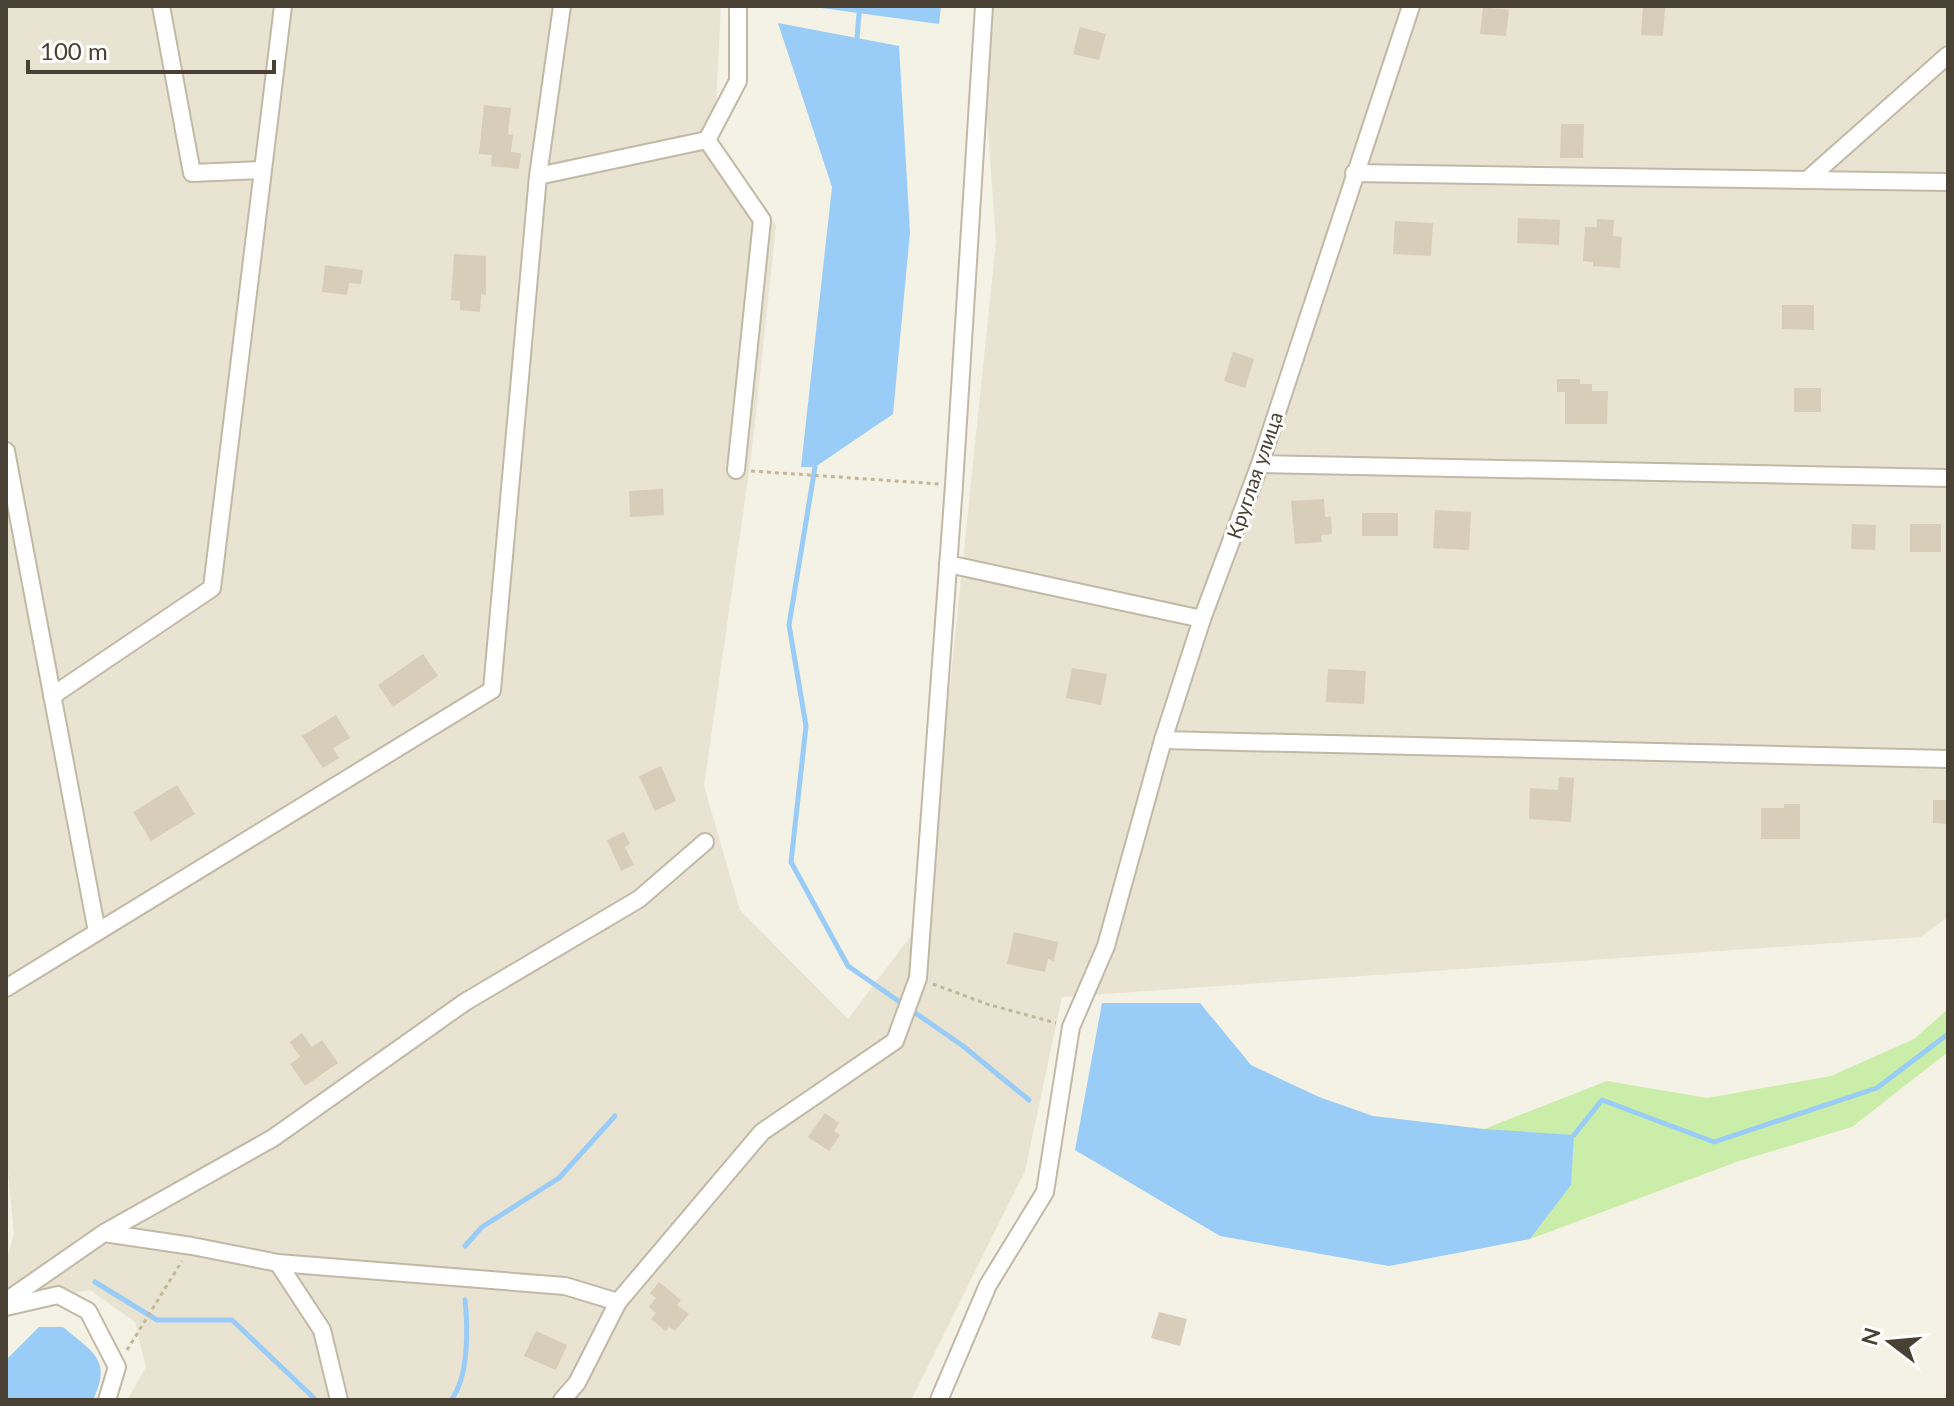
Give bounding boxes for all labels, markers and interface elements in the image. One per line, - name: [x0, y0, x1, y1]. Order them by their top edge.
- scale bar: [28, 24, 274, 74]
- text: 100 m: [40, 36, 108, 65]
- street label: Круглая улица: [1221, 408, 1287, 542]
- north arrow: [1850, 1302, 1930, 1382]
- text: N: [1855, 1324, 1886, 1348]

